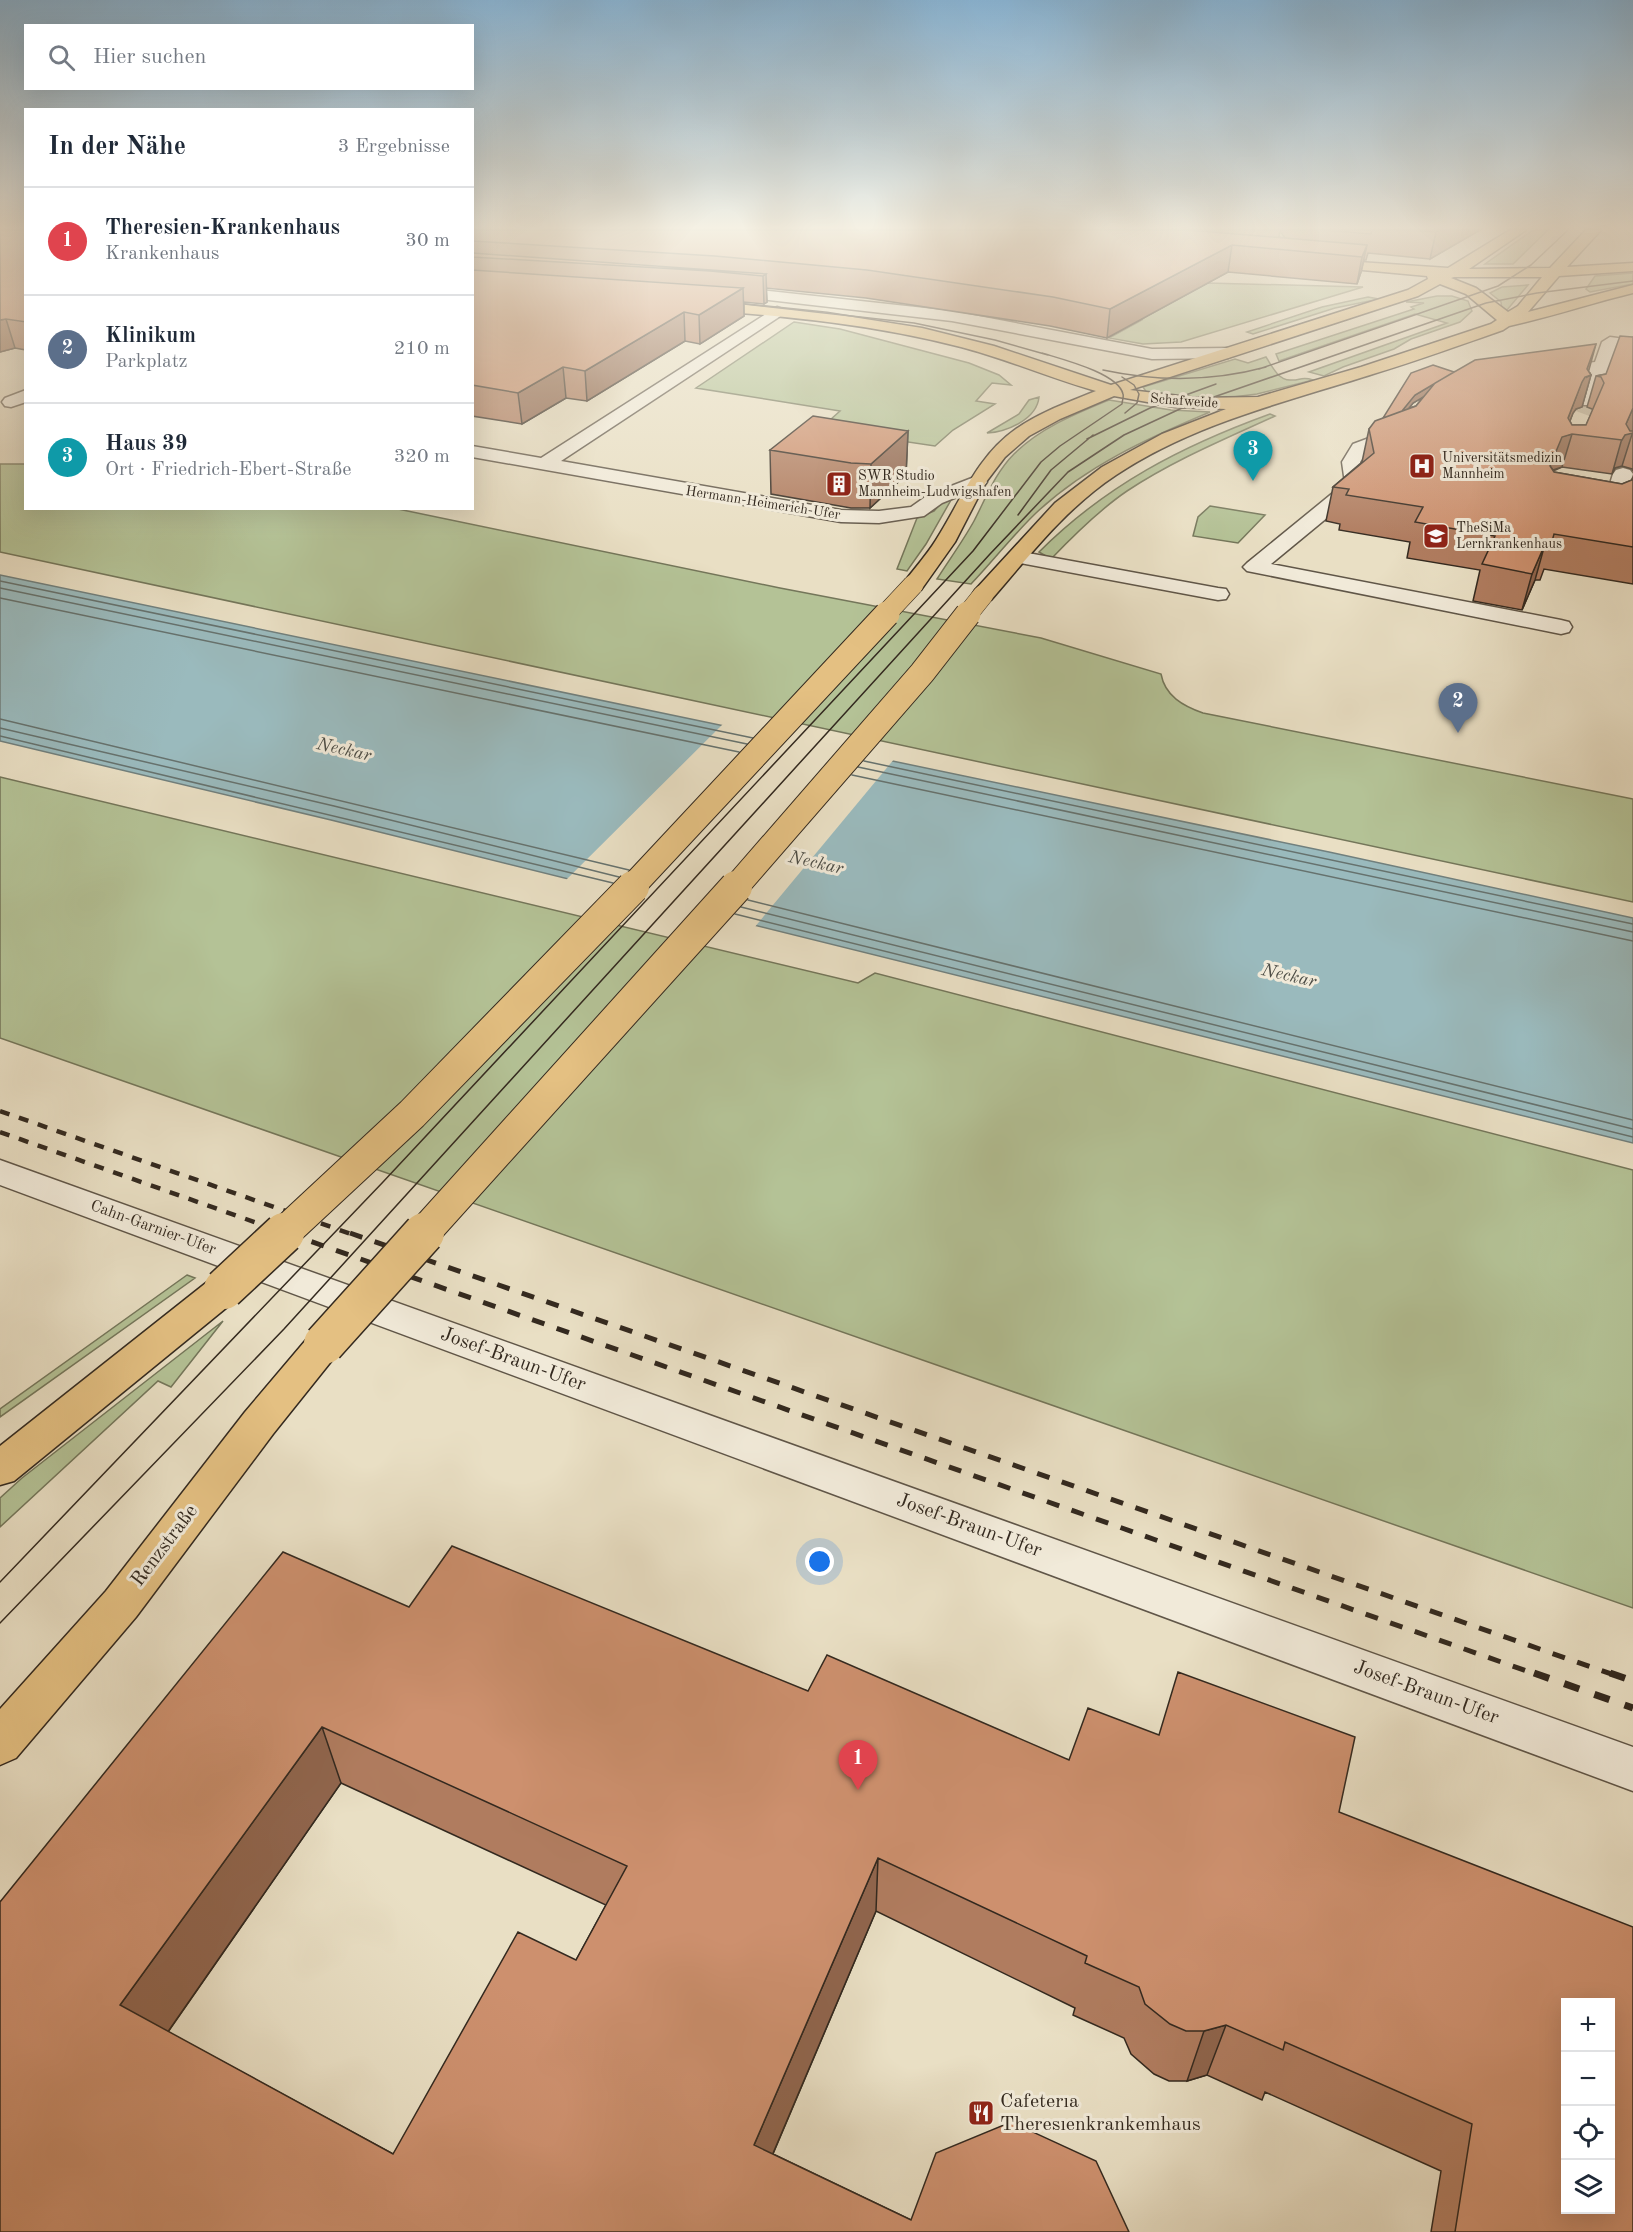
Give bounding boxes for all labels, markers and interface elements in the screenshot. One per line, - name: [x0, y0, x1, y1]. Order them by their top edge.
- search box: [24, 24, 474, 90]
- icon: search: [45, 41, 78, 74]
- text: Hier suchen: [93, 46, 206, 68]
- text: In der Nähe: [48, 134, 186, 160]
- text: 3 Ergebnisse: [338, 137, 450, 157]
- text: Theresien-Krankenhaus: [105, 217, 340, 239]
- text: 1: [62, 231, 73, 251]
- text: 30 m: [405, 231, 450, 251]
- text: Krankenhaus: [105, 244, 220, 264]
- text: Klinikum: [105, 325, 196, 347]
- text: 2: [62, 339, 73, 359]
- text: 210 m: [394, 339, 450, 359]
- text: Parkplatz: [105, 352, 188, 372]
- street label: Schafweide: [1150, 392, 1218, 410]
- pin: 3: [1234, 432, 1272, 481]
- text: Haus 39: [105, 433, 188, 455]
- text: 3: [62, 447, 73, 467]
- text: 320 m: [394, 447, 450, 467]
- hospital icon: Universitätsmedizin Mannheim: [1407, 451, 1437, 481]
- place label: Universitätsmedizin Mannheim: [1442, 451, 1562, 481]
- text: Ort · Friedrich-Ebert-Straße: [105, 460, 351, 480]
- building icon: SWR Studio Mannheim-Ludwigshafen: [824, 469, 854, 499]
- place label: SWR Studio Mannheim-Ludwigshafen: [858, 469, 1012, 499]
- street label: Hermann-Heimerich-Ufer: [685, 484, 842, 522]
- school or university icon: TheSiMa Lernkrankenhaus: [1421, 521, 1451, 551]
- place label: TheSiMa Lernkrankenhaus: [1456, 521, 1562, 551]
- pin: 2: [1438, 684, 1478, 733]
- water label: Neckar: [314, 735, 374, 765]
- water label: Neckar: [786, 848, 846, 878]
- water label: Neckar: [1259, 961, 1319, 991]
- street label: Cahn-Garnier-Ufer: [88, 1198, 218, 1258]
- street label: Josef-Braun-Ufer: [438, 1324, 588, 1396]
- street label: Josef-Braun-Ufer: [894, 1490, 1044, 1562]
- street label: Renzstraße: [128, 1501, 202, 1591]
- your location: [805, 1547, 834, 1576]
- street label: Josef-Braun-Ufer: [1351, 1657, 1501, 1729]
- pin: 1: [838, 1740, 878, 1790]
- map controls: [1561, 1998, 1615, 2214]
- button: +: [1561, 1998, 1615, 2052]
- button: −: [1561, 2052, 1615, 2106]
- place label: Cafeterıa Theresıenkrankemhaus: [1000, 2092, 1201, 2135]
- restaurant icon: Cafeterıa Theresıenkrankemhaus: [966, 2098, 996, 2128]
- button: locate: [1561, 2106, 1615, 2160]
- button: layers: [1561, 2160, 1615, 2214]

